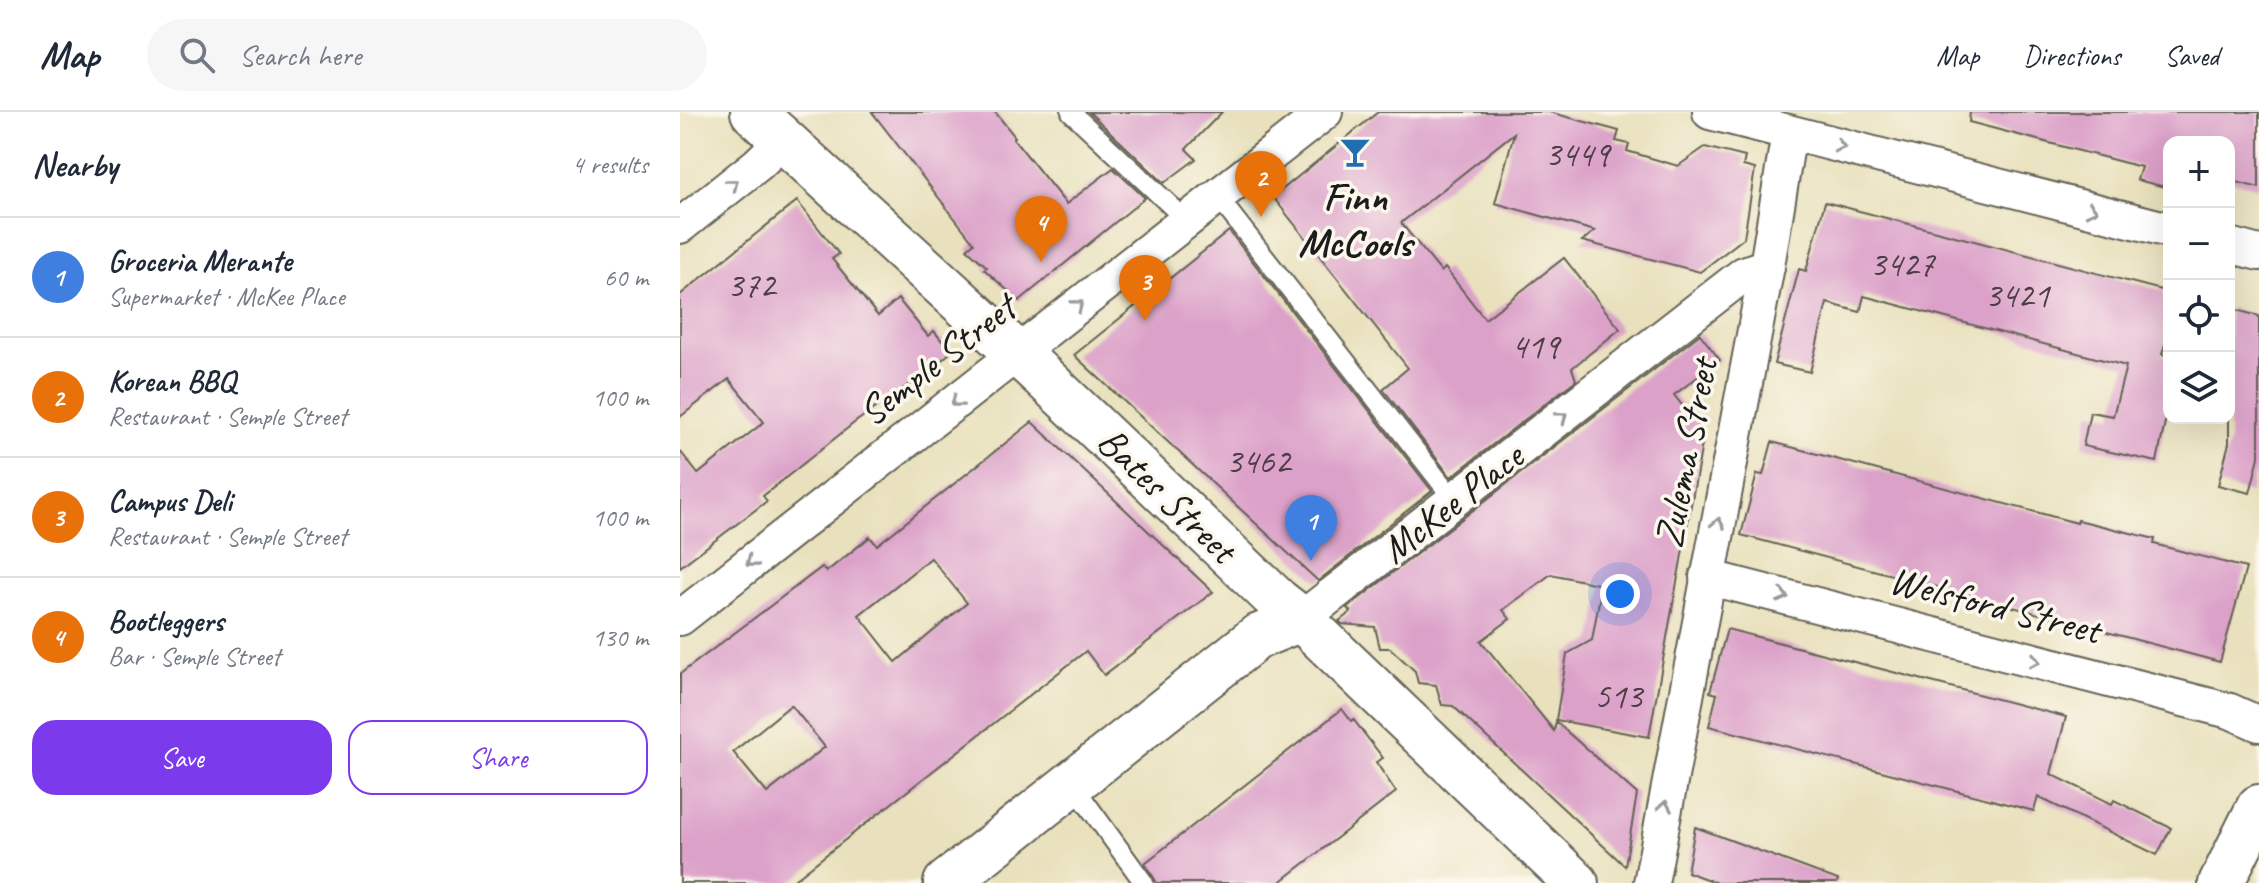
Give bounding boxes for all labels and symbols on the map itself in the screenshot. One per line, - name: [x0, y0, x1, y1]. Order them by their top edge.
- house number: 3449: [1545, 131, 1612, 177]
- bar icon: Finn McCools: [1338, 135, 1372, 169]
- one-way arrow: [1833, 136, 1846, 153]
- pin: 2: [1235, 151, 1287, 217]
- place label: Finn McCools: [1298, 172, 1416, 268]
- one-way arrow: [723, 180, 738, 194]
- pin: 4: [1015, 196, 1067, 262]
- one-way arrow: [2084, 201, 2098, 218]
- house number: 3427: [1870, 241, 1936, 287]
- pin: 3: [1119, 255, 1171, 321]
- house number: 372: [727, 262, 778, 308]
- house number: 3421: [1985, 272, 2051, 318]
- street label: Semple Street: [848, 280, 1030, 437]
- one-way arrow: [1069, 300, 1083, 315]
- house number: 419: [1511, 323, 1562, 369]
- street label: Zulema Street: [1643, 351, 1730, 552]
- one-way arrow: [950, 392, 965, 406]
- one-way arrow: [1553, 412, 1567, 427]
- street label: Bates Street: [1087, 417, 1250, 576]
- street label: McKee Place: [1371, 430, 1536, 574]
- house number: 3462: [1226, 438, 1293, 484]
- pin: 1: [1285, 495, 1337, 561]
- one-way arrow: [1708, 516, 1725, 530]
- one-way arrow: [745, 553, 760, 567]
- street label: Welsford Street: [1885, 555, 2109, 656]
- your location: [1600, 574, 1640, 614]
- one-way arrow: [1775, 587, 1789, 604]
- one-way arrow: [2027, 651, 2041, 668]
- house number: 513: [1594, 673, 1645, 719]
- one-way arrow: [1656, 800, 1673, 813]

